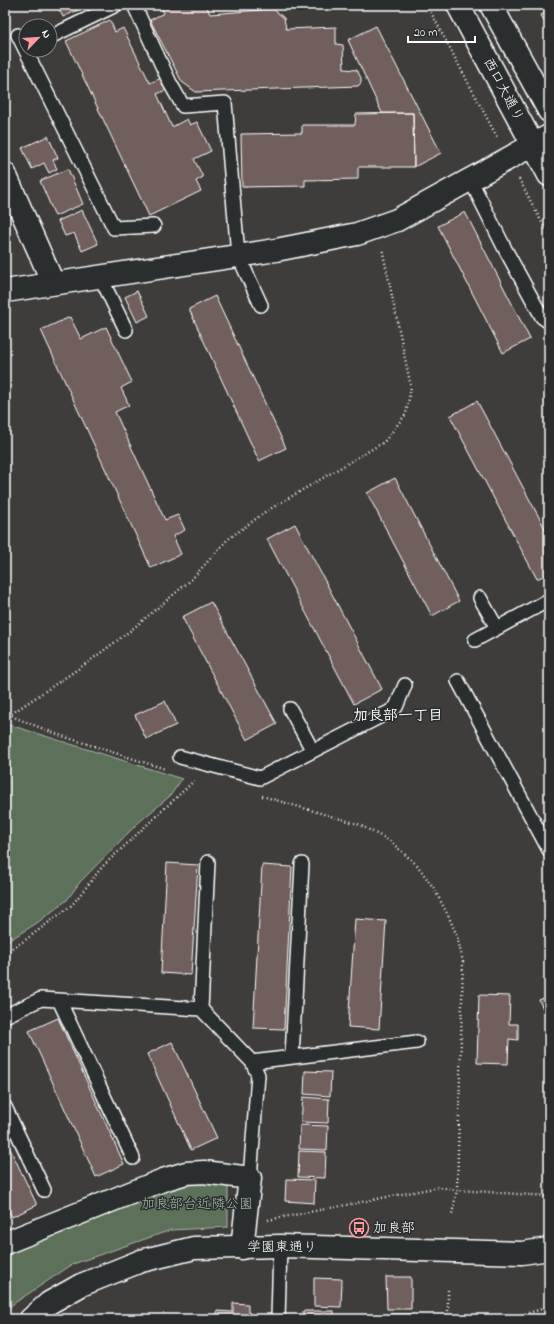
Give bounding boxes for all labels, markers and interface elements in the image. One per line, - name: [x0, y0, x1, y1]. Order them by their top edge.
- north arrow: [18, 18, 58, 58]
- scale bar: [408, 18, 475, 44]
- text: 20 m: [414, 24, 437, 42]
- text: N: [37, 27, 55, 41]
- street label: 西口大通り: [477, 54, 529, 126]
- district label: 加良部一丁目: [353, 705, 443, 727]
- park label: 加良部台近隣公園: [141, 1194, 253, 1215]
- bus stop icon: 加良部: [348, 1217, 370, 1239]
- place label: 加良部: [373, 1218, 415, 1239]
- street label: 学園東通り: [247, 1237, 317, 1258]

